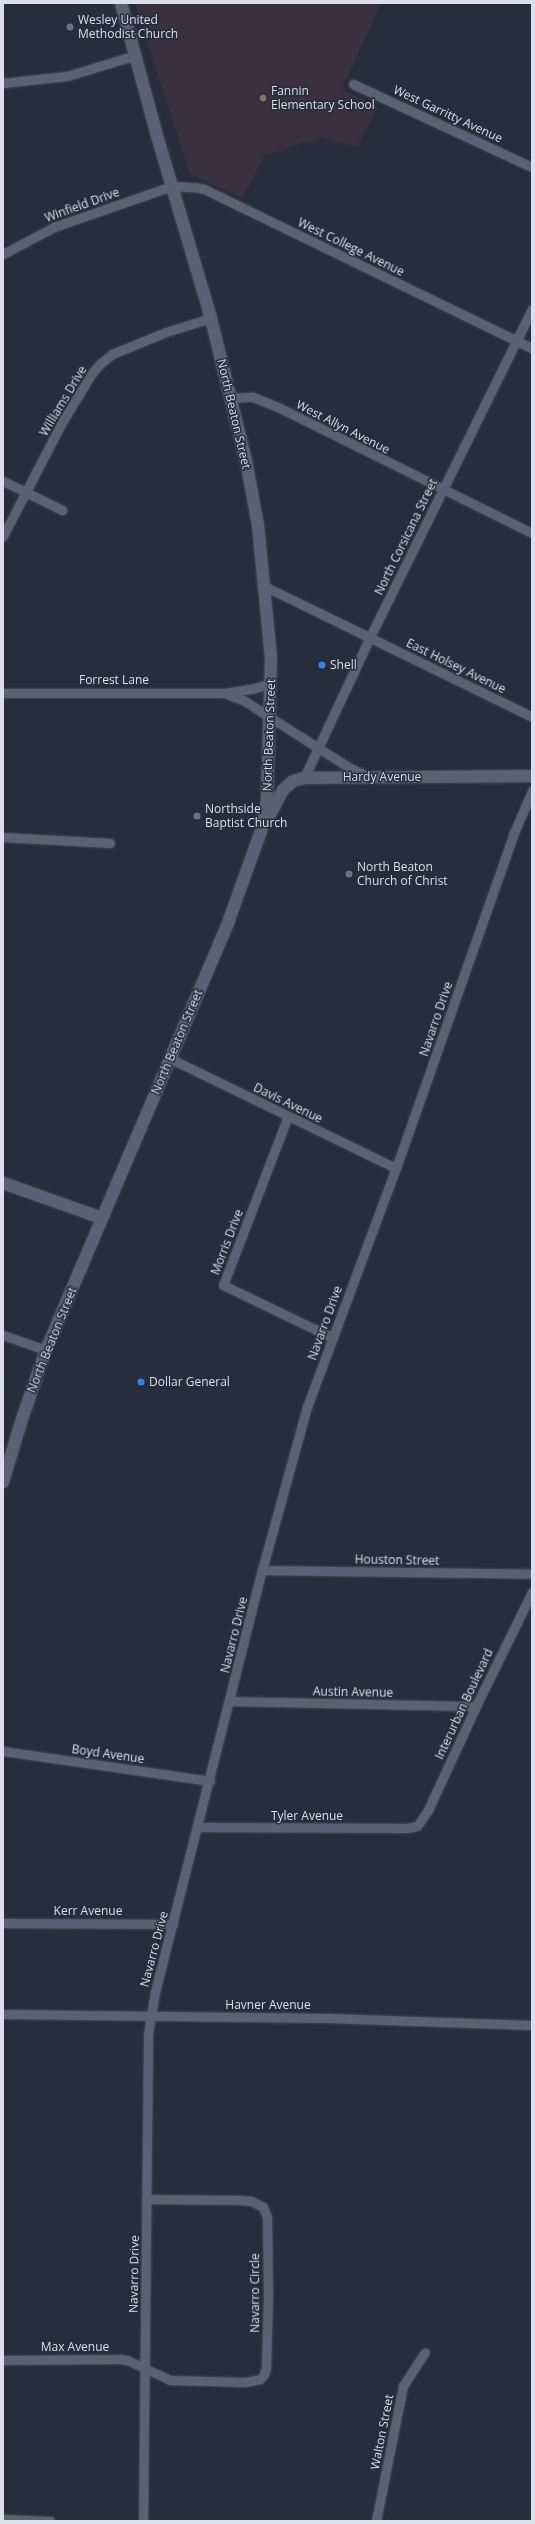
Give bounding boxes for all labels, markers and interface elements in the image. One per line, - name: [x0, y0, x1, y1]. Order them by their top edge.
- place label: Wesley United Methodist Church: [78, 13, 178, 41]
- marker: Wesley United Methodist Church: [65, 22, 75, 32]
- street label: West Garritty Avenue: [391, 82, 505, 146]
- place label: Fannin Elementary School: [271, 84, 375, 112]
- marker: Fannin Elementary School: [258, 93, 268, 103]
- street label: Winfield Drive: [43, 185, 121, 225]
- street label: West College Avenue: [295, 215, 407, 279]
- street label: North Beaton Street: [214, 358, 254, 470]
- street label: Williams Drive: [36, 363, 90, 439]
- street label: West Allyn Avenue: [294, 397, 392, 457]
- street label: North Corsicana Street: [372, 477, 440, 597]
- street label: East Holsey Avenue: [404, 636, 508, 696]
- place label: Shell: [330, 658, 357, 672]
- marker: Shell: [317, 660, 327, 670]
- street label: Forrest Lane: [79, 673, 149, 687]
- street label: North Beaton Street: [260, 679, 278, 791]
- street label: Hardy Avenue: [343, 770, 421, 784]
- place label: Northside Baptist Church: [205, 802, 287, 830]
- marker: Northside Baptist Church: [192, 811, 202, 821]
- place label: North Beaton Church of Christ: [357, 860, 448, 888]
- marker: North Beaton Church of Christ: [344, 869, 354, 879]
- street label: Navarro Drive: [417, 980, 455, 1058]
- street label: North Beaton Street: [148, 987, 206, 1097]
- street label: Davis Avenue: [251, 1080, 325, 1126]
- street label: Morris Drive: [208, 1207, 246, 1277]
- street label: Navarro Drive: [305, 1284, 345, 1362]
- street label: North Beaton Street: [24, 1285, 80, 1395]
- place label: Dollar General: [149, 1375, 230, 1389]
- marker: Dollar General: [136, 1377, 146, 1387]
- street label: Houston Street: [355, 1552, 439, 1568]
- street label: Navarro Drive: [218, 1595, 250, 1675]
- street label: Interurban Boulevard: [432, 1646, 496, 1762]
- street label: Austin Avenue: [313, 1684, 393, 1700]
- street label: Boyd Avenue: [71, 1742, 145, 1766]
- street label: Tyler Avenue: [271, 1809, 343, 1823]
- street label: Kerr Avenue: [54, 1904, 122, 1918]
- street label: Navarro Drive: [137, 1910, 171, 1988]
- street label: Havner Avenue: [225, 1998, 311, 2012]
- street label: Navarro Drive: [126, 2235, 142, 2313]
- street label: Navarro Circle: [248, 2253, 262, 2333]
- street label: Max Avenue: [41, 2340, 109, 2354]
- street label: Walton Street: [368, 2393, 396, 2471]

